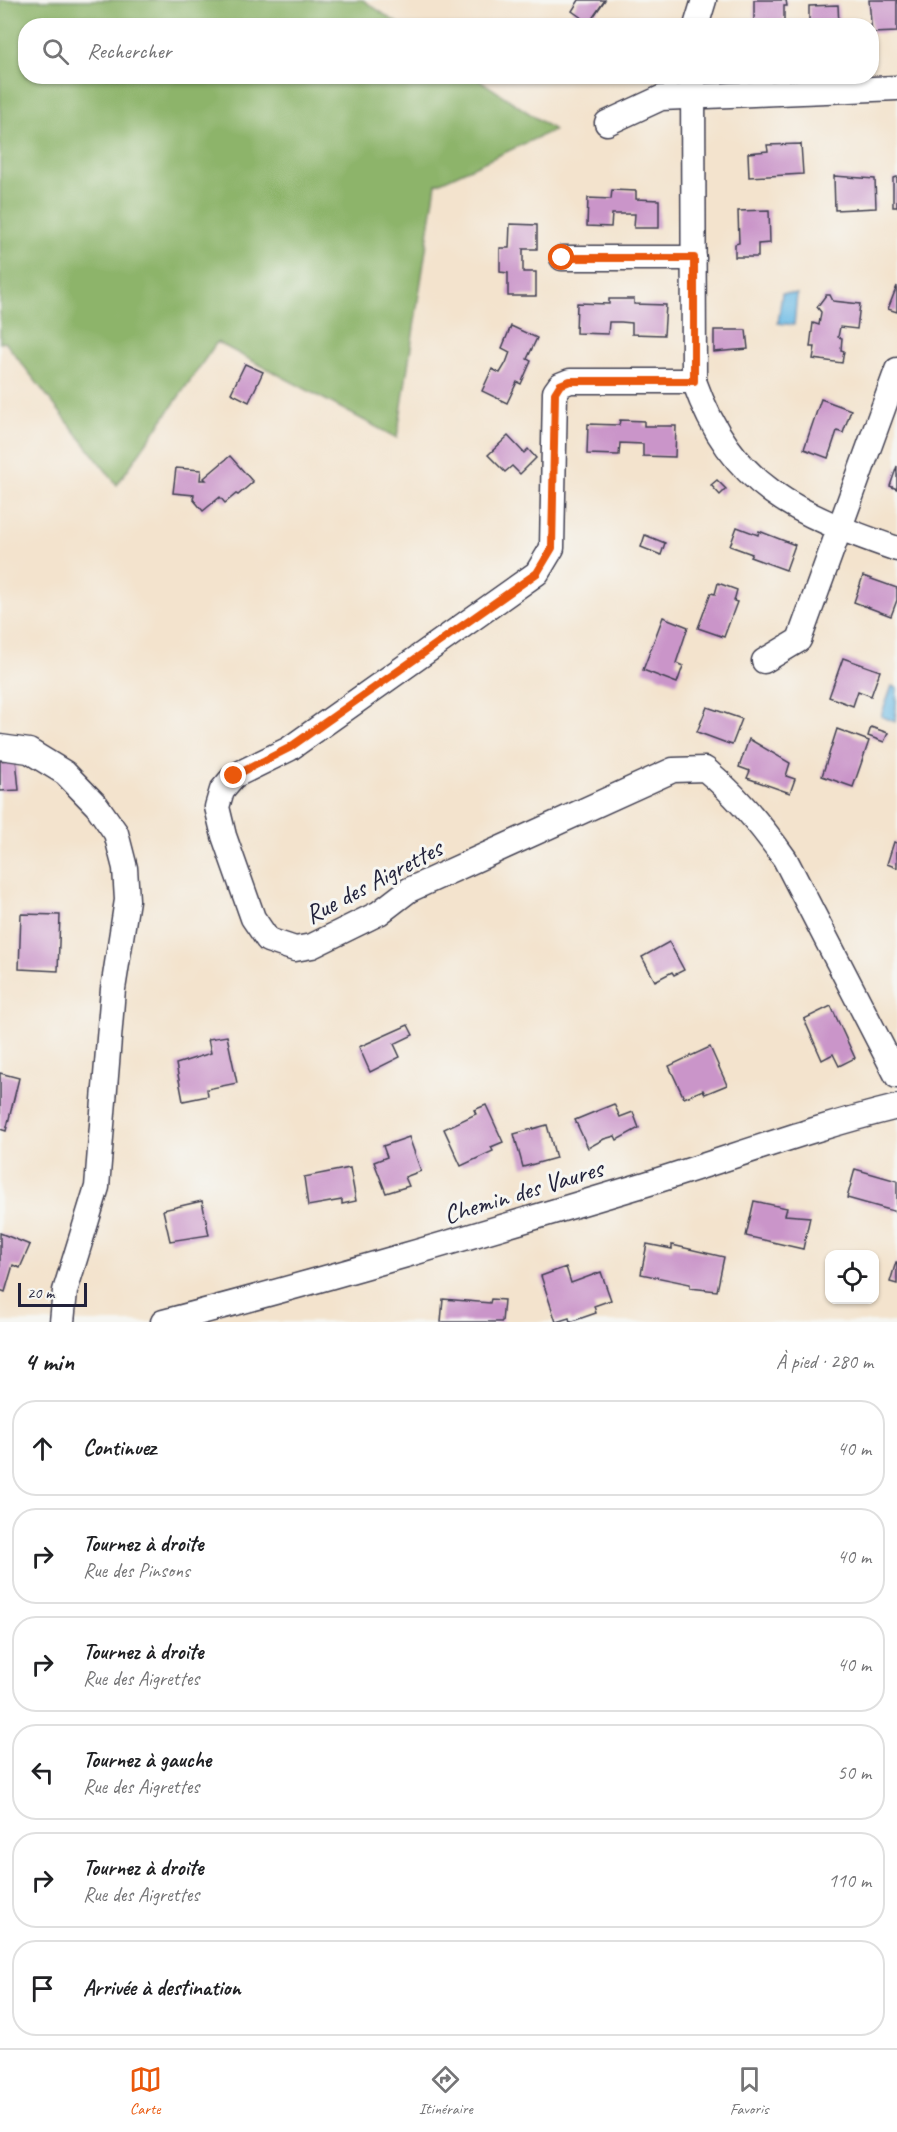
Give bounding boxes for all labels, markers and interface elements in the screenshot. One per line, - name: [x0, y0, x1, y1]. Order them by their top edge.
- search box: [18, 18, 879, 84]
- icon: search: [39, 35, 72, 68]
- text: Rechercher: [87, 37, 171, 65]
- route start: [548, 244, 574, 270]
- route end: [220, 762, 246, 788]
- street label: Rue des Aigrettes: [299, 830, 449, 931]
- street label: Chemin des Vaures: [440, 1151, 609, 1231]
- map controls: [825, 1250, 879, 1304]
- button: locate: [825, 1250, 879, 1304]
- scale bar: [18, 1280, 87, 1308]
- text: 20 m: [27, 1283, 54, 1303]
- text: 4 min: [24, 1345, 74, 1378]
- text: À pied · 280 m: [776, 1349, 873, 1374]
- icon: ahead: [26, 1432, 59, 1465]
- text: Continuez: [83, 1434, 156, 1462]
- text: 40 m: [837, 1436, 871, 1461]
- text: Tournez à droite: [83, 1530, 203, 1558]
- icon: right: [26, 1540, 59, 1573]
- text: 40 m: [837, 1544, 871, 1569]
- text: Rue des Pinsons: [83, 1558, 190, 1583]
- text: Tournez à droite: [83, 1638, 203, 1666]
- icon: right: [26, 1648, 59, 1681]
- text: 40 m: [837, 1652, 871, 1677]
- text: Rue des Aigrettes: [83, 1666, 199, 1691]
- text: Tournez à gauche: [83, 1746, 211, 1774]
- icon: left: [26, 1756, 59, 1789]
- text: 50 m: [837, 1760, 871, 1785]
- text: Rue des Aigrettes: [83, 1774, 199, 1799]
- text: Tournez à droite: [83, 1854, 203, 1882]
- icon: right: [26, 1864, 59, 1897]
- text: 110 m: [828, 1868, 871, 1893]
- text: Rue des Aigrettes: [83, 1882, 199, 1907]
- icon: arrive: [26, 1972, 59, 2005]
- text: Arrivée à destination: [83, 1974, 241, 2002]
- tab: Carte: [129, 2063, 162, 2119]
- tab: Itinéraire: [419, 2063, 473, 2119]
- tab: Favoris: [730, 2063, 768, 2119]

